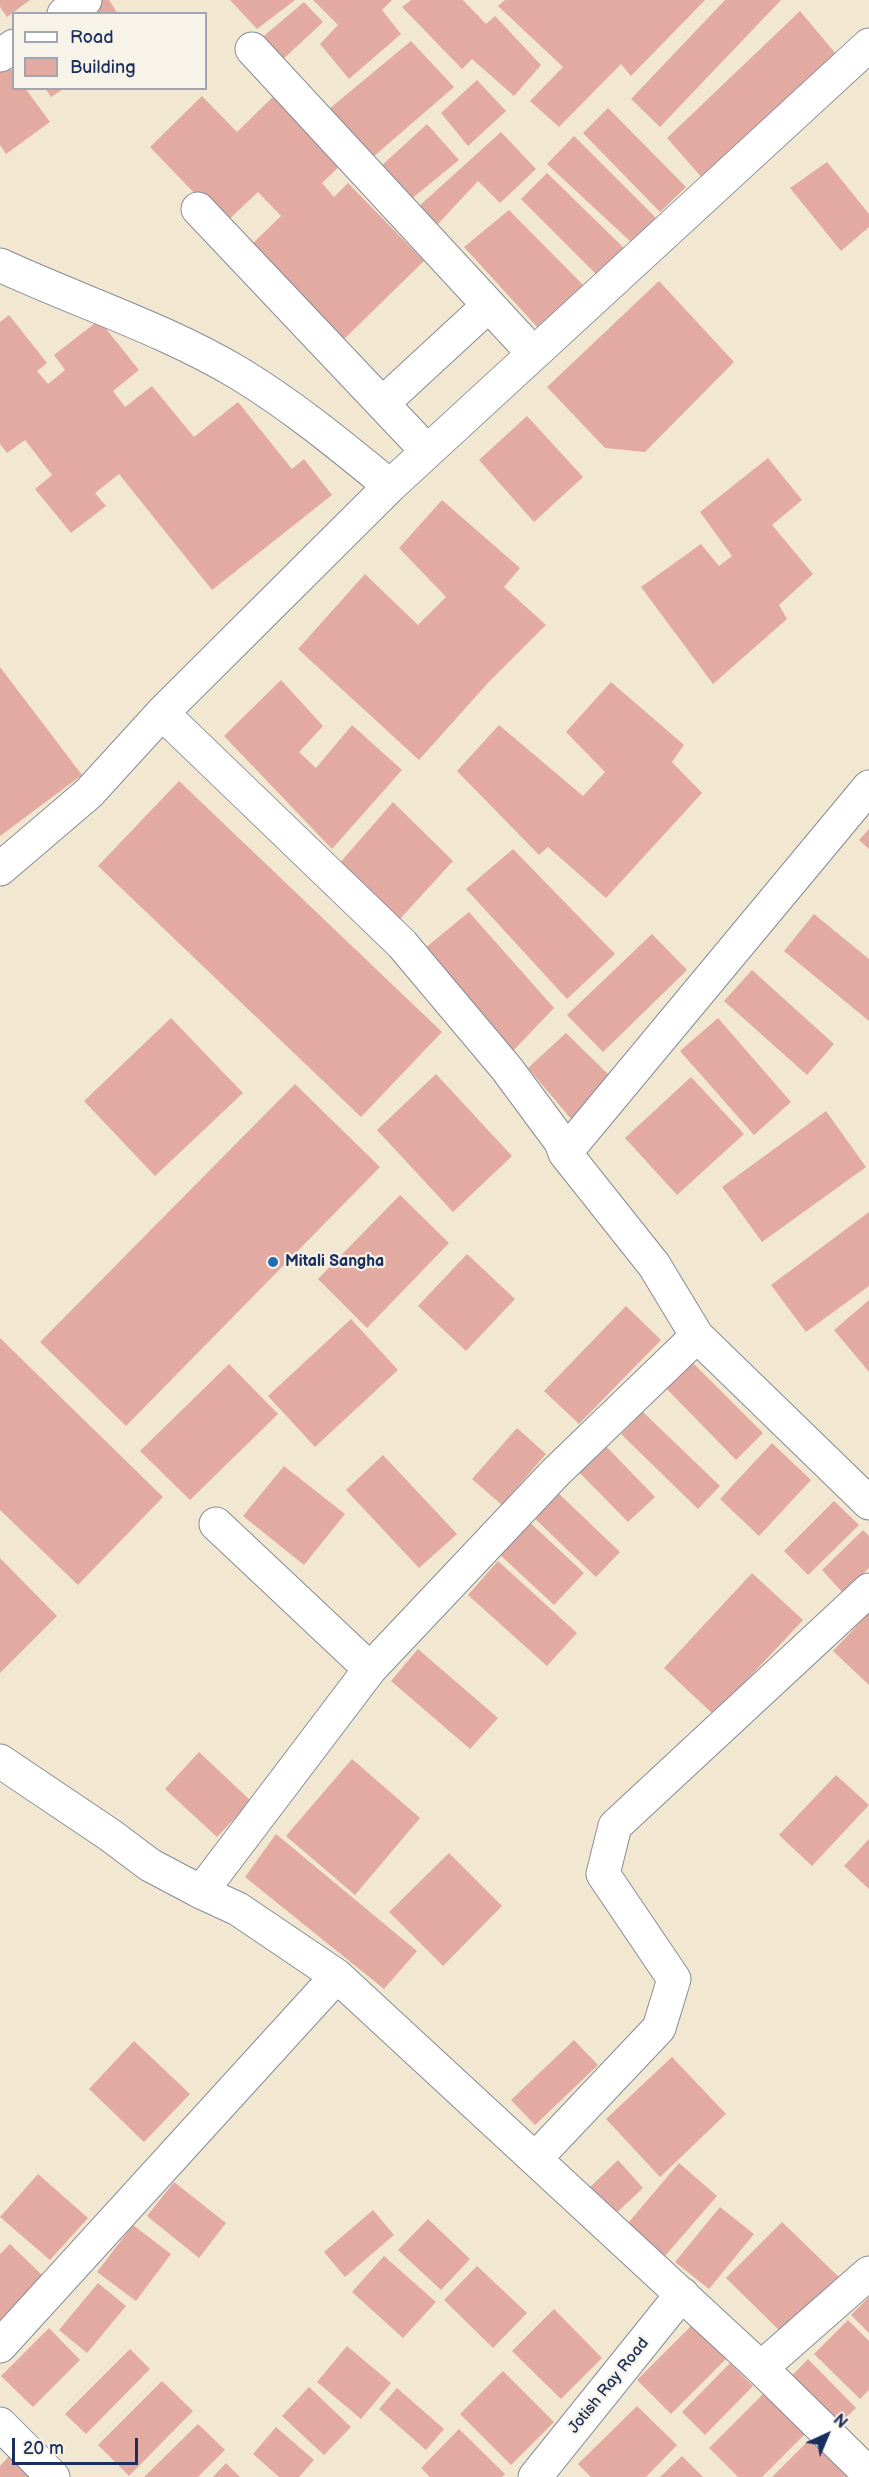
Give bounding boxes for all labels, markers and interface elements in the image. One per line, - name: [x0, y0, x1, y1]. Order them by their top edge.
- legend: [12, 12, 207, 90]
- text: Road: [70, 27, 114, 48]
- text: Building: [70, 57, 136, 78]
- place label: Mitali Sangha: [285, 1252, 384, 1272]
- marker: Mitali Sangha: [266, 1255, 280, 1269]
- street label: Jotish Ray Road: [565, 2334, 653, 2438]
- north arrow: [797, 2405, 857, 2465]
- text: N: [829, 2411, 851, 2433]
- scale bar: [15, 2426, 141, 2464]
- text: 20 m: [23, 2438, 64, 2459]

